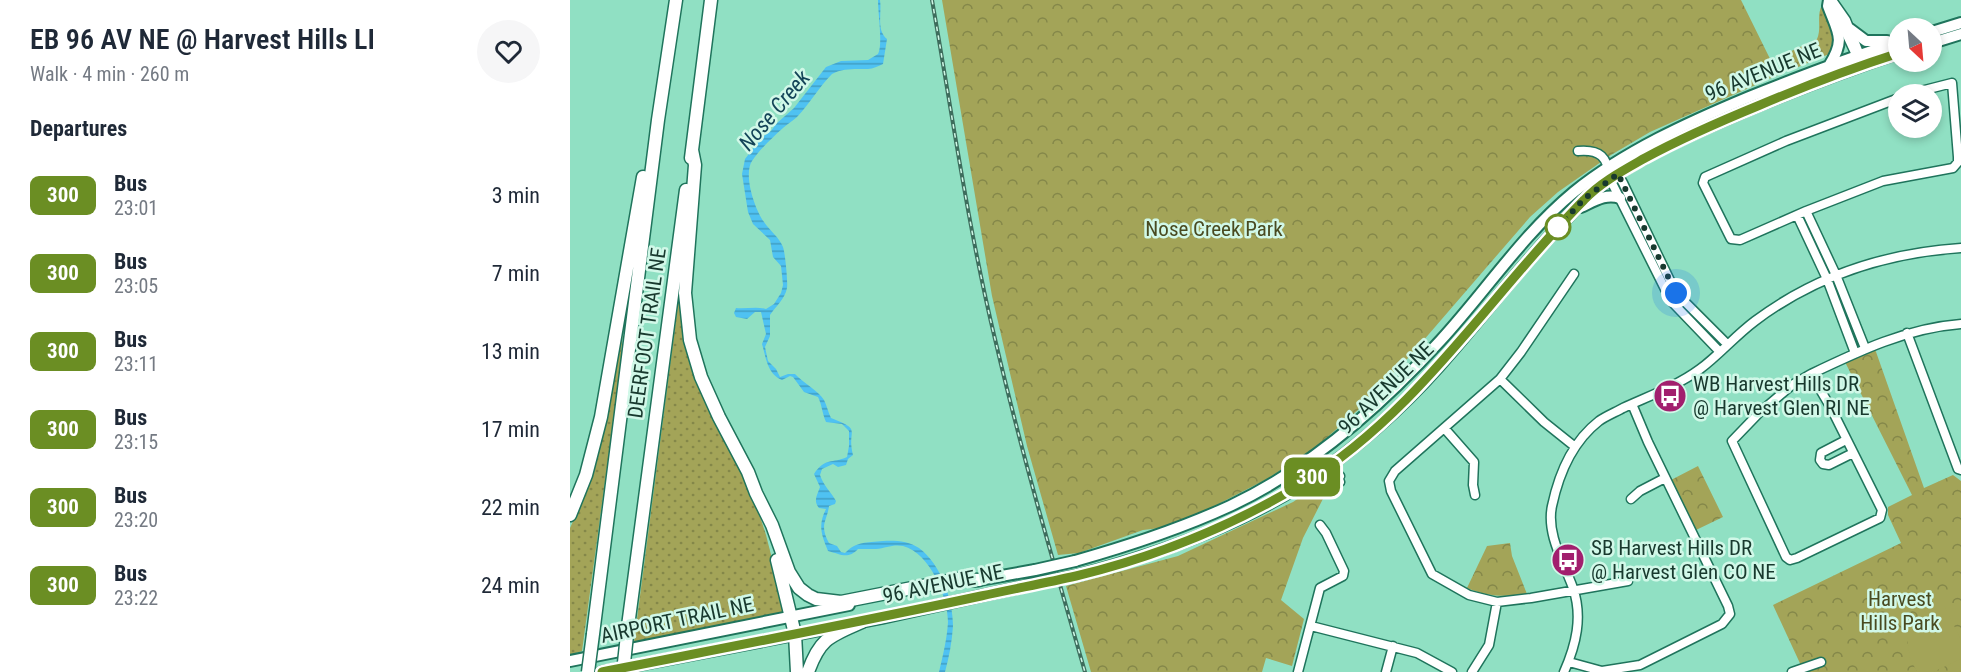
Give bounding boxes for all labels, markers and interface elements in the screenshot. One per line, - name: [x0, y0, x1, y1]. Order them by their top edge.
- north arrow: [1888, 18, 1942, 72]
- map controls: [1888, 18, 1942, 138]
- button: heart: [477, 20, 540, 83]
- text: EB 96 AV NE @ Harvest Hills LI: [30, 23, 375, 56]
- street label: 96 AVENUE NE: [1702, 38, 1824, 106]
- text: Walk · 4 min · 260 m: [30, 62, 189, 86]
- water label: Nose Creek: [734, 65, 815, 155]
- button: layers: [1888, 84, 1942, 138]
- text: Departures: [30, 116, 127, 141]
- text: Bus: [114, 171, 147, 196]
- text: 300: [47, 183, 79, 207]
- text: 3 min: [492, 183, 540, 208]
- text: 23:01: [114, 196, 158, 220]
- unlabelled marker: [1545, 214, 1571, 240]
- park label: Nose Creek Park: [1145, 217, 1283, 241]
- street label: DEERFOOT TRAIL NE: [623, 246, 671, 420]
- text: Bus: [114, 249, 147, 274]
- text: 300: [47, 261, 79, 285]
- text: 7 min: [492, 261, 540, 286]
- text: 23:05: [114, 274, 158, 298]
- your location: [1661, 278, 1691, 308]
- text: Bus: [114, 327, 147, 352]
- street label: 96 AVENUE NE: [1334, 337, 1438, 439]
- text: 300: [47, 339, 79, 363]
- text: 13 min: [481, 339, 540, 364]
- text: 23:11: [114, 352, 158, 376]
- place label: WB Harvest Hills DR @ Harvest Glen RI NE: [1693, 372, 1870, 420]
- bus stop icon: WB Harvest Hills DR @ Harvest Glen RI NE: [1652, 378, 1688, 414]
- text: Bus: [114, 405, 147, 430]
- text: 300: [47, 417, 79, 441]
- text: 17 min: [481, 417, 540, 442]
- text: 23:15: [114, 430, 158, 454]
- line badge: 300: [1278, 458, 1347, 496]
- text: 300: [1296, 465, 1328, 489]
- text: Bus: [114, 483, 147, 508]
- text: 300: [47, 495, 79, 519]
- text: 22 min: [481, 495, 540, 520]
- text: 23:20: [114, 508, 158, 532]
- place label: SB Harvest Hills DR @ Harvest Glen CO NE: [1591, 536, 1776, 584]
- bus stop icon: SB Harvest Hills DR @ Harvest Glen CO NE: [1550, 542, 1586, 578]
- street label: 96 AVENUE NE: [881, 560, 1005, 608]
- text: Bus: [114, 561, 147, 586]
- text: 300: [47, 573, 79, 597]
- text: 24 min: [481, 573, 540, 598]
- text: 23:22: [114, 586, 158, 610]
- park label: Harvest Hills Park: [1860, 587, 1940, 635]
- street label: AIRPORT TRAIL NE: [598, 592, 756, 648]

